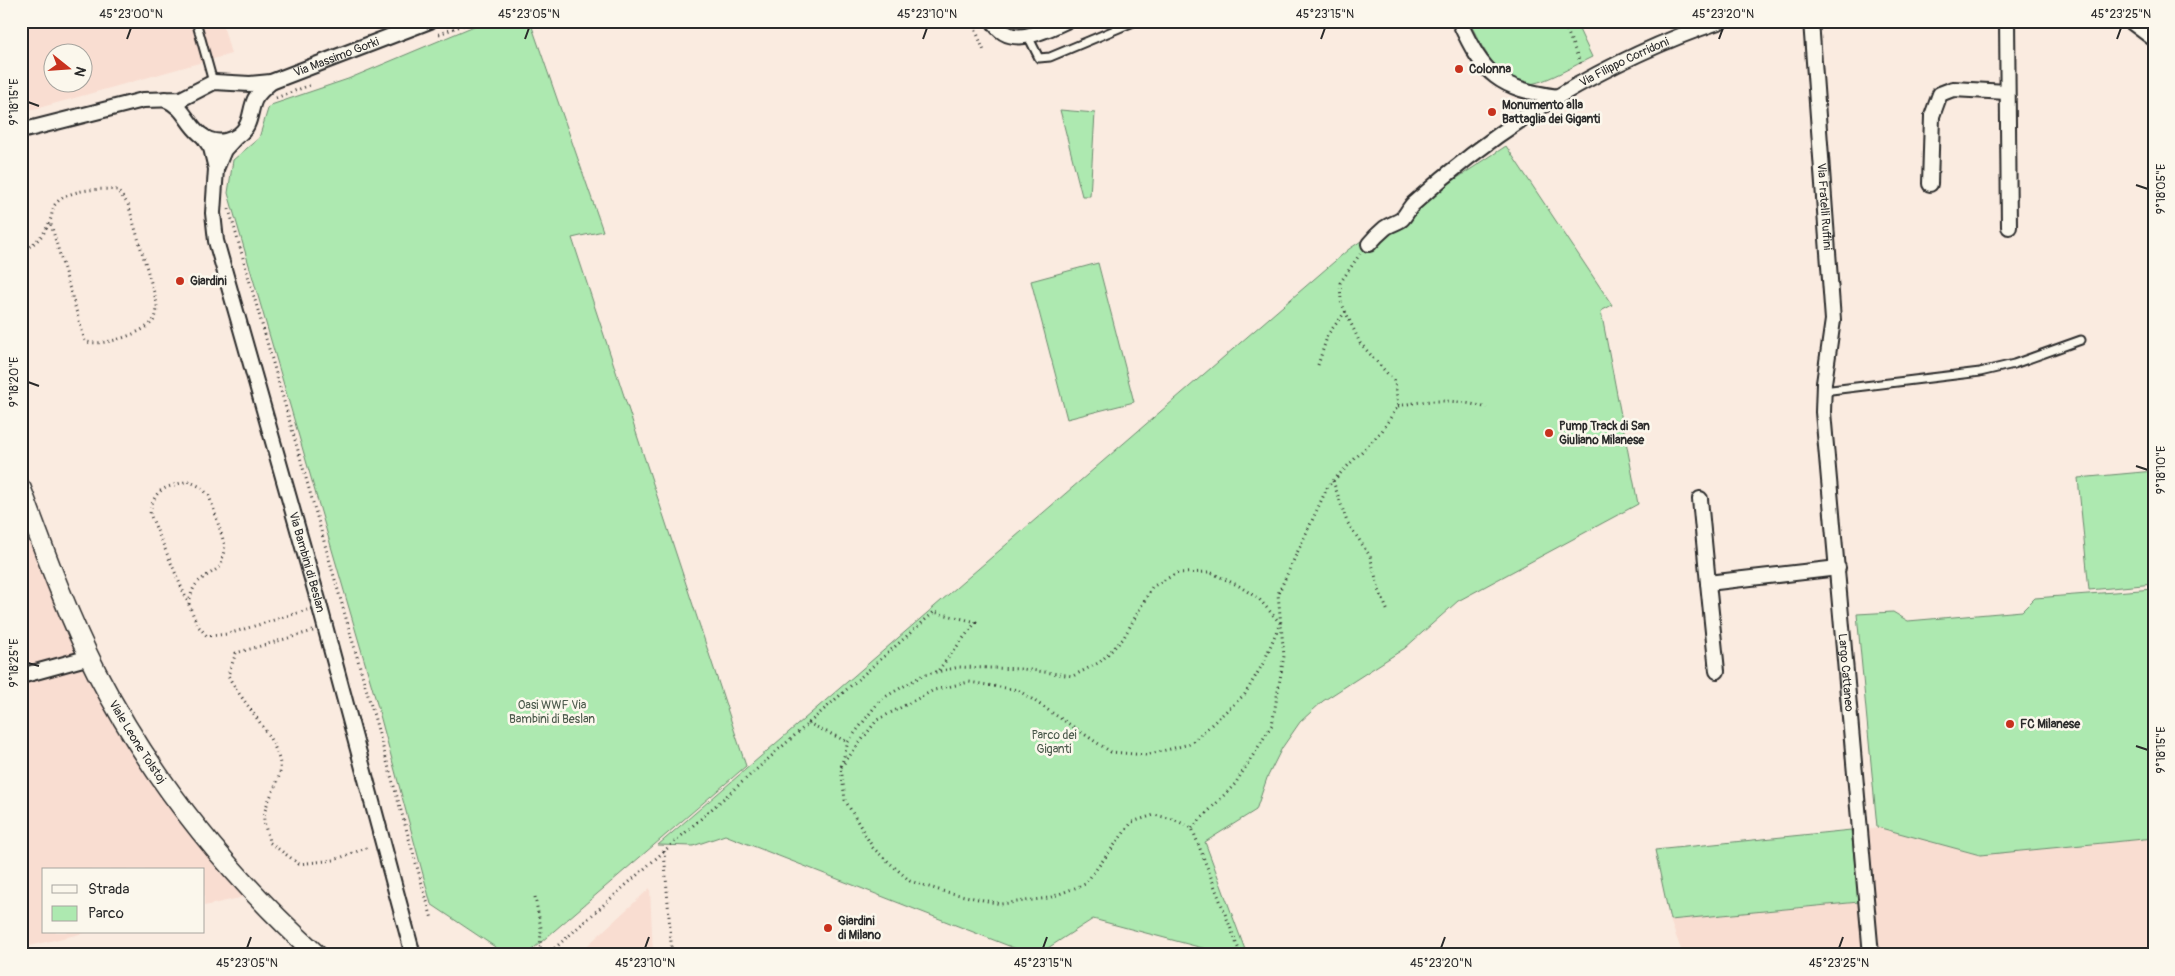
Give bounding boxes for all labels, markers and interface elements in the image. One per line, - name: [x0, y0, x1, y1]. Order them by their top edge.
- text: 45°23'00"N: [99, 7, 163, 22]
- text: 45°23'05"N: [498, 7, 560, 22]
- text: 45°23'10"N: [897, 7, 957, 22]
- text: 45°23'15"N: [1296, 7, 1354, 22]
- text: 45°23'20"N: [1692, 7, 1754, 22]
- text: 45°23'25"N: [2091, 7, 2151, 22]
- street label: Via Massimo Gorki: [292, 34, 381, 81]
- street label: Via Filippo Corridoni: [1577, 34, 1671, 91]
- north arrow: [42, 42, 92, 92]
- place label: Colonna: [1469, 62, 1512, 77]
- marker: Colonna: [1453, 63, 1465, 75]
- text: N: [70, 65, 89, 79]
- text: 9°18'15"E: [7, 79, 22, 125]
- place label: Monumento alla Battaglia dei Giganti: [1502, 98, 1600, 127]
- marker: Monumento alla Battaglia dei Giganti: [1486, 106, 1498, 118]
- street label: Via Fratelli Ruffini: [1813, 162, 1835, 251]
- text: 9°18'05"E: [2154, 164, 2169, 214]
- place label: Giardini: [190, 274, 227, 289]
- marker: Giardini: [174, 275, 186, 287]
- text: 9°18'20"E: [7, 357, 22, 407]
- place label: Pump Track di San Giuliano Milanese: [1559, 419, 1650, 448]
- marker: Pump Track di San Giuliano Milanese: [1543, 427, 1555, 439]
- text: 9°18'10"E: [2154, 446, 2169, 494]
- street label: Via Bambini di Beslan: [285, 510, 328, 614]
- street label: Largo Cattaneo: [1835, 633, 1857, 713]
- text: 9°18'25"E: [7, 639, 22, 687]
- street label: Viale Leone Tolstoj: [105, 698, 169, 787]
- park label: Oasi WWF Via Bambini di Beslan: [509, 698, 595, 727]
- place label: FC Milanese: [2020, 717, 2081, 732]
- marker: FC Milanese: [2004, 718, 2016, 730]
- text: 9°18'15"E: [2154, 727, 2169, 773]
- park label: Parco dei Giganti: [1031, 728, 1077, 757]
- legend: [42, 868, 205, 934]
- text: Strada: [88, 880, 129, 899]
- text: Parco: [88, 904, 124, 923]
- place label: Giardini di Milano: [838, 914, 882, 943]
- marker: Giardini di Milano: [822, 922, 834, 934]
- text: 45°23'05"N: [216, 956, 278, 971]
- text: 45°23'10"N: [615, 956, 675, 971]
- text: 45°23'15"N: [1014, 956, 1072, 971]
- text: 45°23'20"N: [1410, 956, 1472, 971]
- text: 45°23'25"N: [1809, 956, 1869, 971]

